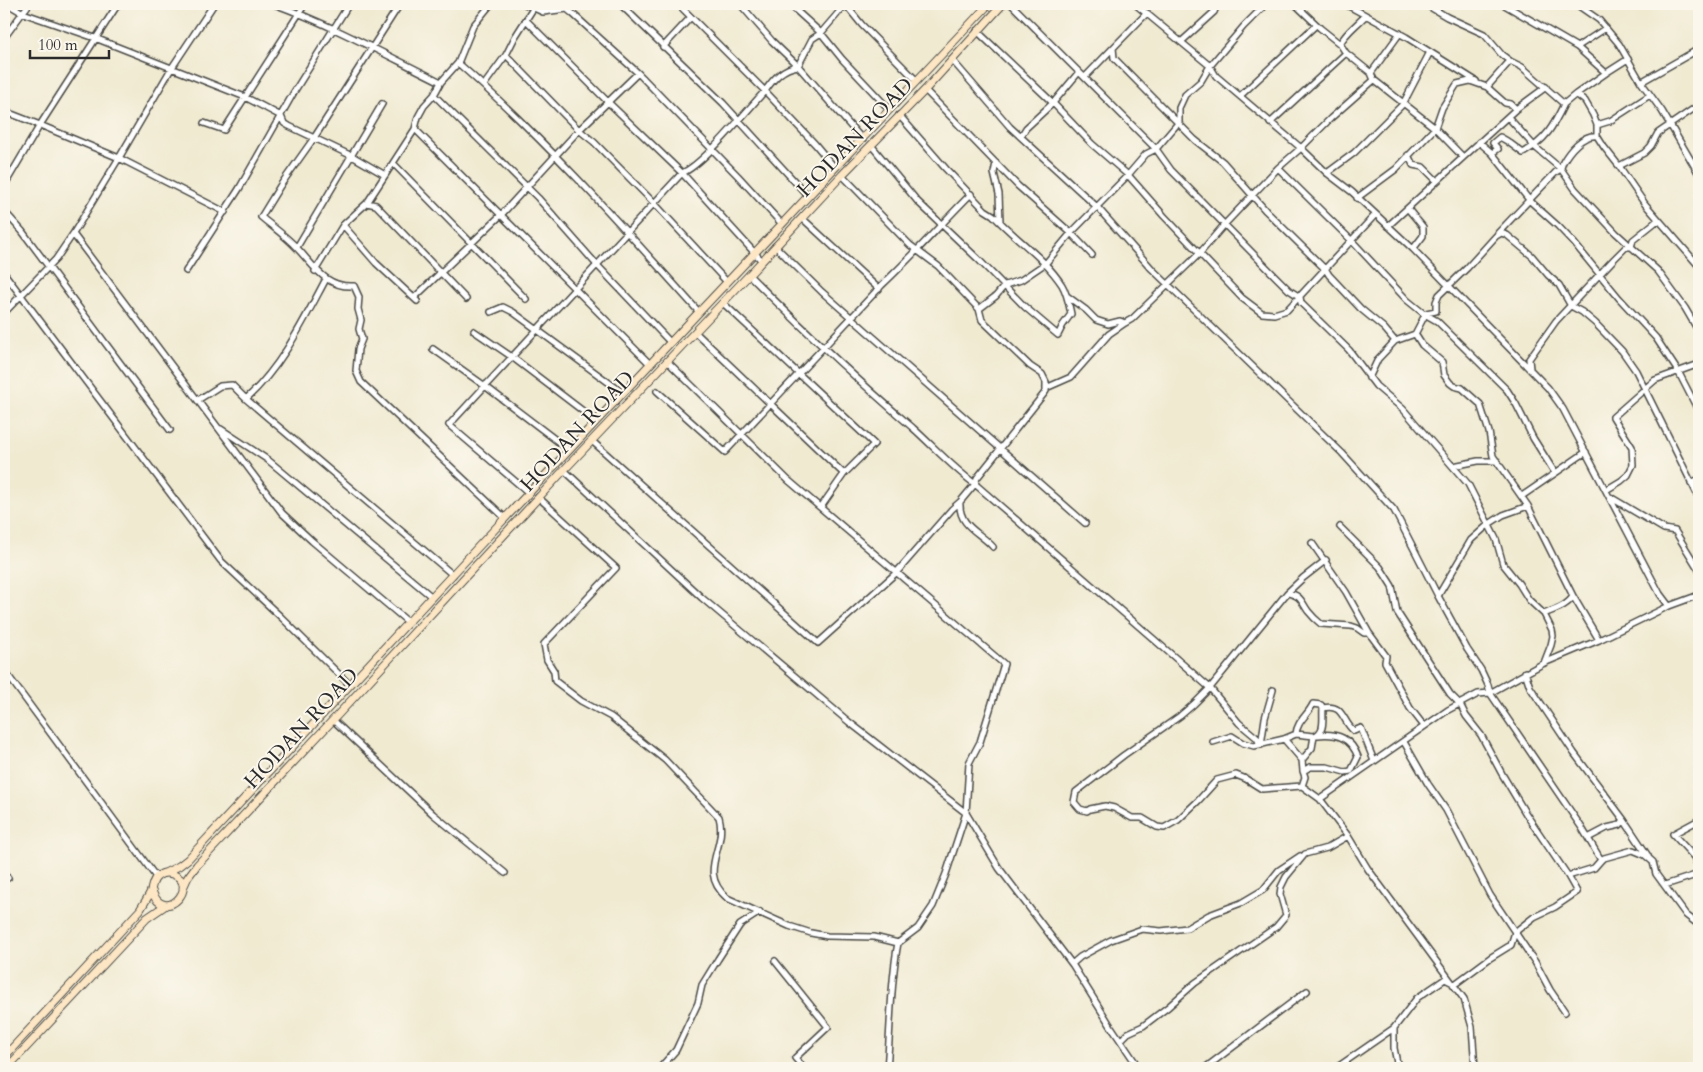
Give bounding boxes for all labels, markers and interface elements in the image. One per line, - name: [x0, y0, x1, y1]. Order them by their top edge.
- scale bar: [30, 28, 109, 60]
- text: 100 m: [38, 35, 78, 55]
- street label: HODAN ROAD: [791, 71, 920, 204]
- street label: HODAN ROAD: [514, 364, 641, 498]
- street label: HODAN ROAD: [238, 661, 365, 795]

